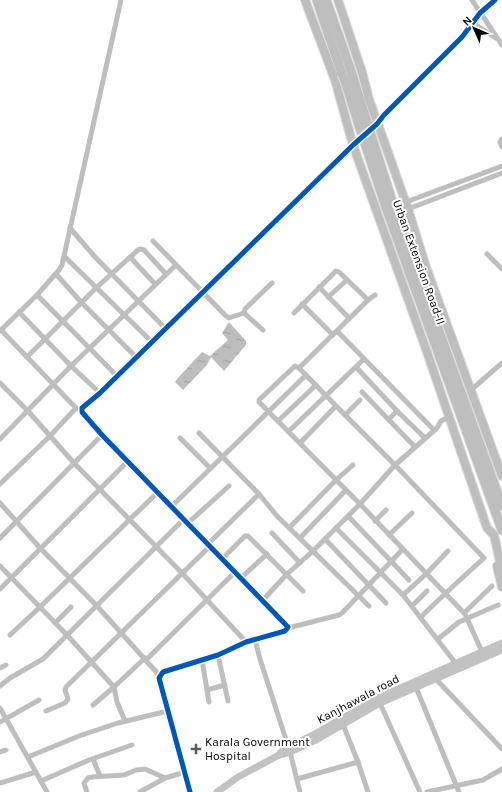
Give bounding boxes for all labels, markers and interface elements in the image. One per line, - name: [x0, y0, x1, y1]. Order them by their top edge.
- north arrow: [454, 8, 494, 48]
- text: N: [460, 14, 475, 29]
- street label: Urban Extension Road-II: [390, 198, 448, 326]
- street label: Kanjhawala road: [314, 671, 402, 727]
- place label: Karala Government Hospital: [205, 735, 310, 763]
- marker: Karala Government Hospital: [190, 743, 202, 755]

